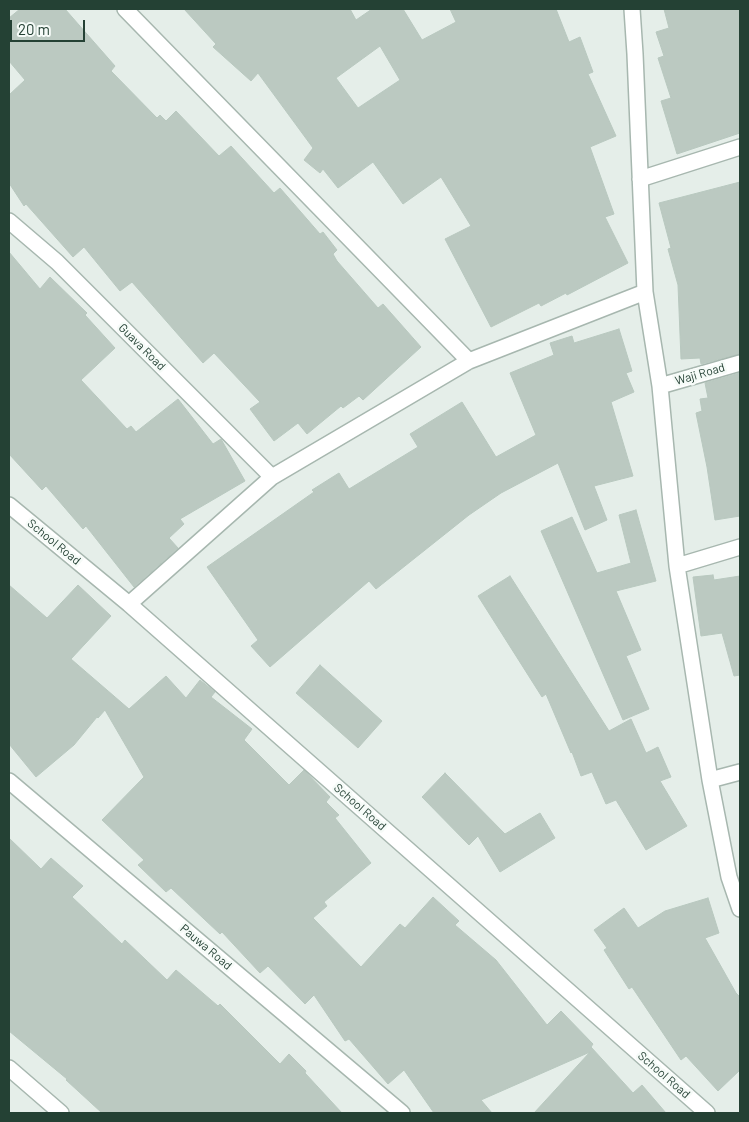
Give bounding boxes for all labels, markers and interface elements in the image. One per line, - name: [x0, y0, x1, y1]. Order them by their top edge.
- scale bar: [12, 10, 88, 42]
- text: 20 m: [18, 20, 50, 38]
- street label: Guava Road: [116, 321, 168, 373]
- street label: Waji Road: [673, 360, 727, 388]
- street label: School Road: [24, 516, 84, 568]
- street label: School Road: [331, 780, 389, 834]
- street label: Pauwa Road: [177, 921, 235, 973]
- street label: School Road: [635, 1048, 693, 1102]

